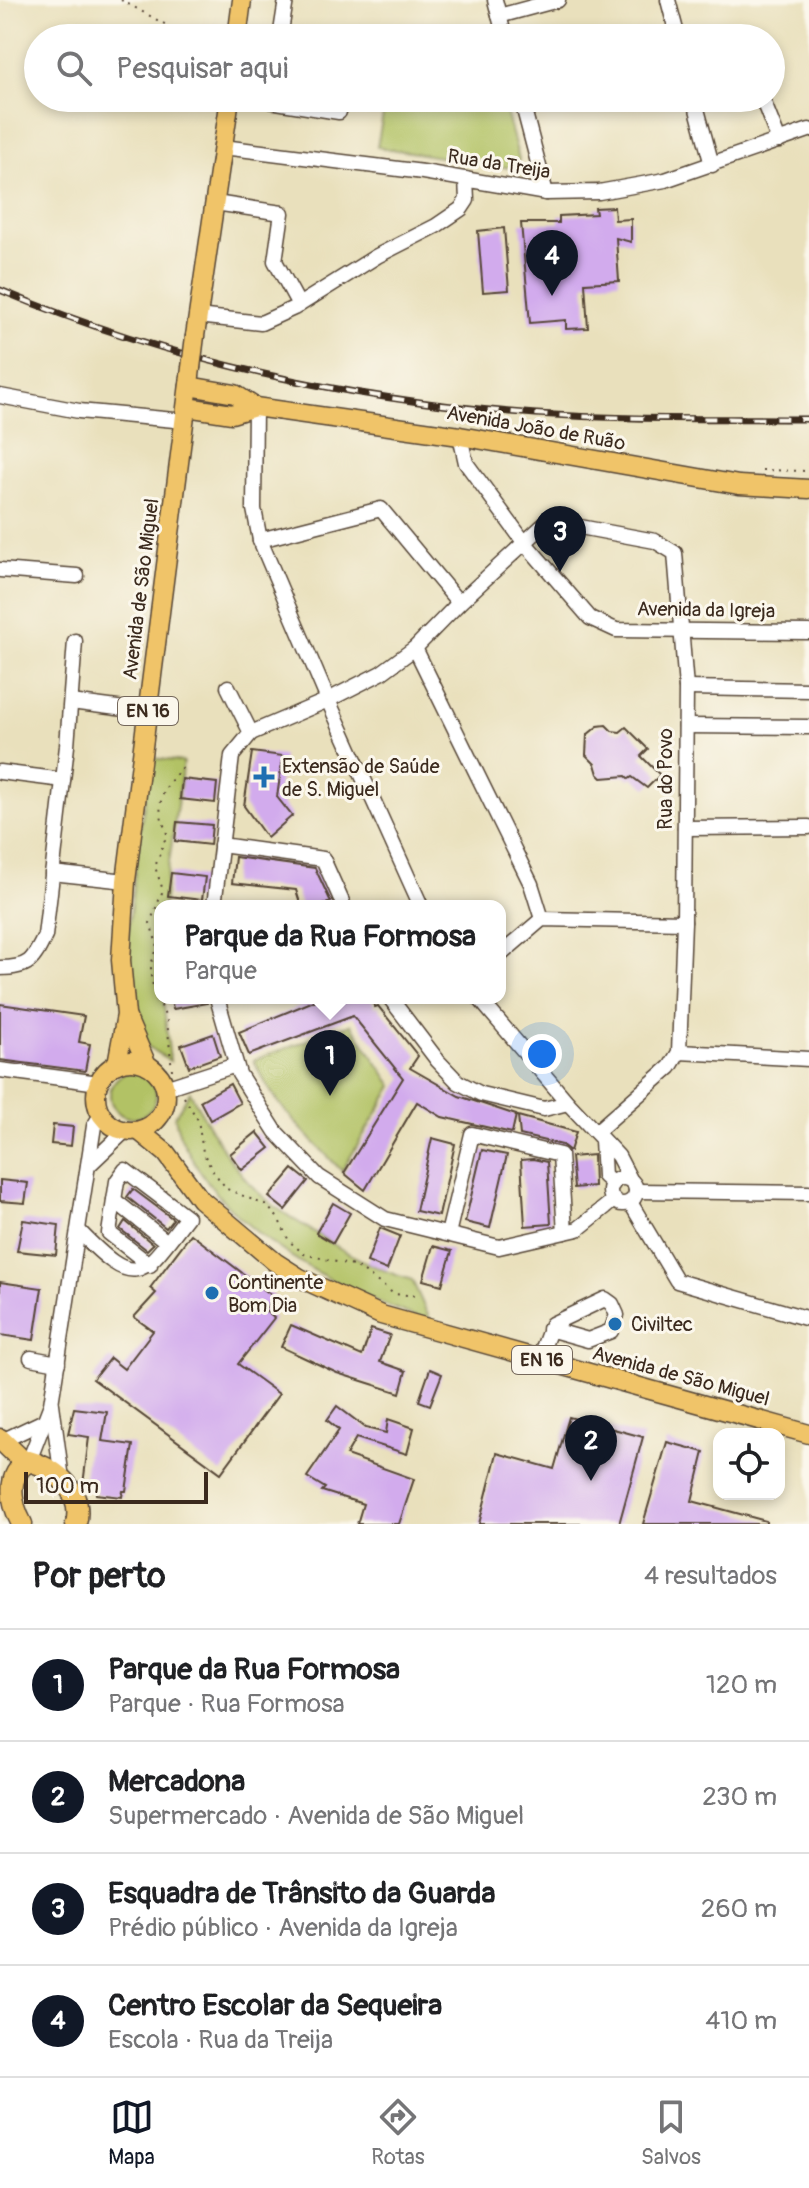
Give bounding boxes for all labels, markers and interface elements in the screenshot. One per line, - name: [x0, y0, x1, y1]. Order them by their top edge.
- search box: [24, 24, 785, 112]
- icon: search: [52, 46, 96, 90]
- text: Pesquisar aqui: [116, 50, 288, 87]
- street label: Rua da Treija: [446, 144, 552, 184]
- pin: 4: [526, 230, 578, 296]
- street label: Avenida João de Ruão: [445, 400, 628, 456]
- street label: Avenida de São Miguel: [117, 497, 165, 681]
- pin: 3: [534, 506, 586, 572]
- street label: Avenida da Igreja: [637, 596, 775, 624]
- road number: EN 16: [118, 697, 178, 725]
- street label: Rua do Povo: [653, 728, 678, 830]
- place label: Extensão de Saúde de S. Miguel: [282, 754, 440, 802]
- marker: Extensão de Saúde de S. Miguel: [253, 766, 275, 788]
- popup: [154, 900, 506, 1004]
- text: Parque da Rua Formosa: [184, 918, 476, 955]
- text: Parque: [184, 955, 257, 987]
- pin: 1: [304, 1030, 356, 1096]
- your location: [522, 1034, 562, 1074]
- place label: Continente Bom Dia: [228, 1270, 323, 1318]
- marker: Continente Bom Dia: [203, 1284, 221, 1302]
- place label: Civiltec: [631, 1312, 693, 1337]
- marker: Civiltec: [606, 1315, 624, 1333]
- street label: Avenida de São Miguel: [590, 1340, 772, 1412]
- road number: EN 16: [512, 1346, 572, 1374]
- pin: 2: [565, 1415, 617, 1481]
- map controls: [713, 1428, 785, 1500]
- button: locate: [713, 1428, 785, 1500]
- scale bar: [24, 1468, 208, 1504]
- text: 100 m: [36, 1472, 99, 1500]
- text: Por perto: [32, 1555, 165, 1598]
- text: 4 resultados: [644, 1560, 777, 1592]
- text: Parque da Rua Formosa: [108, 1651, 400, 1688]
- text: 1: [53, 1669, 63, 1701]
- text: 120 m: [706, 1669, 777, 1701]
- text: Parque · Rua Formosa: [108, 1688, 345, 1720]
- text: Mercadona: [108, 1763, 245, 1800]
- text: 2: [51, 1781, 65, 1813]
- text: 230 m: [702, 1781, 777, 1813]
- text: Supermercado · Avenida de São Miguel: [108, 1800, 524, 1832]
- text: Esquadra de Trânsito da Guarda: [108, 1875, 495, 1912]
- text: 3: [51, 1893, 65, 1925]
- text: 260 m: [701, 1893, 777, 1925]
- text: Prédio público · Avenida da Igreja: [108, 1912, 458, 1944]
- text: Centro Escolar da Sequeira: [108, 1987, 442, 2024]
- text: 4: [50, 2005, 66, 2037]
- text: 410 m: [705, 2005, 777, 2037]
- text: Escola · Rua da Treija: [108, 2024, 333, 2056]
- tab: Mapa: [108, 2095, 155, 2171]
- tab: Rotas: [371, 2095, 425, 2171]
- tab: Salvos: [641, 2095, 701, 2171]

